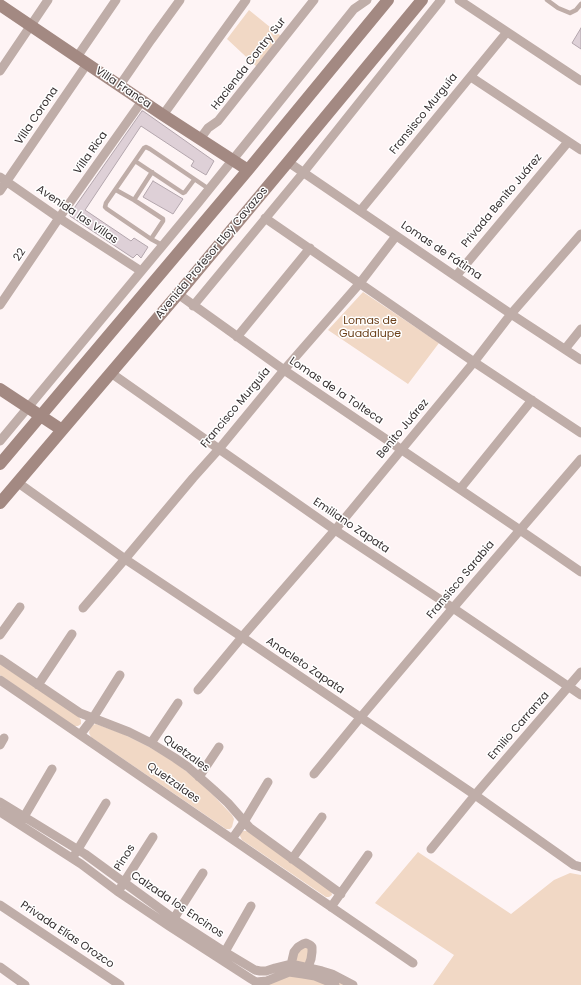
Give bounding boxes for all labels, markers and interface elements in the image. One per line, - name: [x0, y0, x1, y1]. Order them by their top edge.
- street label: Hacienda Contry Sur: [209, 15, 289, 113]
- street label: Villa Franca: [93, 65, 153, 111]
- street label: Fransisco Murguía: [387, 71, 461, 157]
- street label: Villa Corona: [13, 85, 61, 147]
- street label: Villa Rica: [71, 129, 111, 177]
- street label: Privada Benito Juárez: [459, 152, 545, 250]
- street label: Avenida las Villas: [34, 183, 120, 247]
- street label: Avenida Profesor Eloy Cavazos: [153, 185, 271, 321]
- street label: Lomas de Fátima: [398, 219, 484, 283]
- street label: 22: [11, 246, 29, 264]
- park label: Lomas de Guadalupe: [339, 314, 401, 340]
- street label: Lomas de la Tolteca: [287, 355, 385, 427]
- street label: Francisco Murguía: [198, 365, 274, 451]
- street label: Benito Juárez: [374, 397, 432, 461]
- street label: Emiliano Zapata: [310, 496, 392, 556]
- street label: Fransisco Sarabia: [424, 538, 498, 622]
- street label: Anacleto Zapata: [263, 635, 347, 697]
- street label: Emilio Carranza: [486, 689, 552, 763]
- street label: Quetzales: [160, 733, 212, 775]
- street label: Quetzalaes: [144, 760, 202, 806]
- street label: Pinos: [112, 842, 138, 874]
- street label: Calzada los Encinos: [128, 869, 226, 941]
- street label: Privada Elías Orozco: [18, 899, 116, 971]

